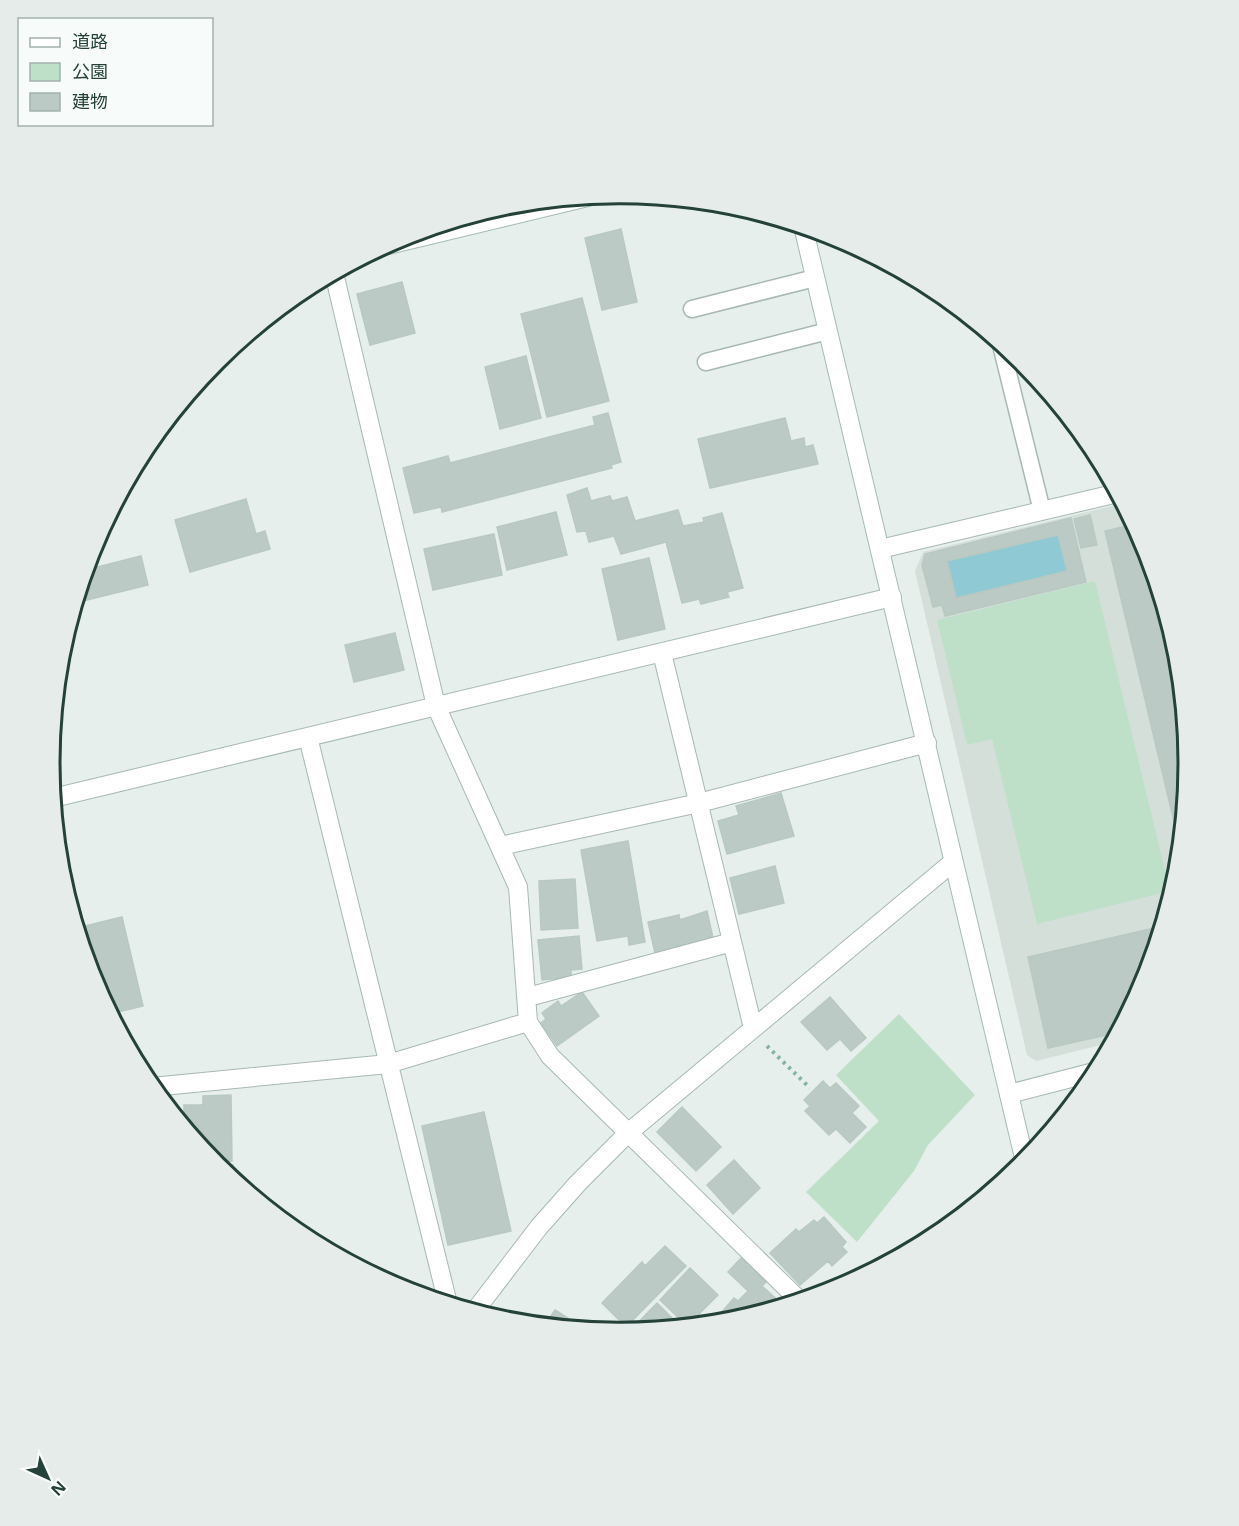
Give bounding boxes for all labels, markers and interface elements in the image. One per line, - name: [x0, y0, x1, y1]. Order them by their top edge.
- legend: [18, 18, 213, 126]
- text: 道路: [72, 29, 108, 53]
- text: 公園: [72, 59, 108, 83]
- text: 建物: [72, 89, 108, 113]
- north arrow: [18, 1448, 78, 1508]
- text: N: [46, 1476, 71, 1501]

